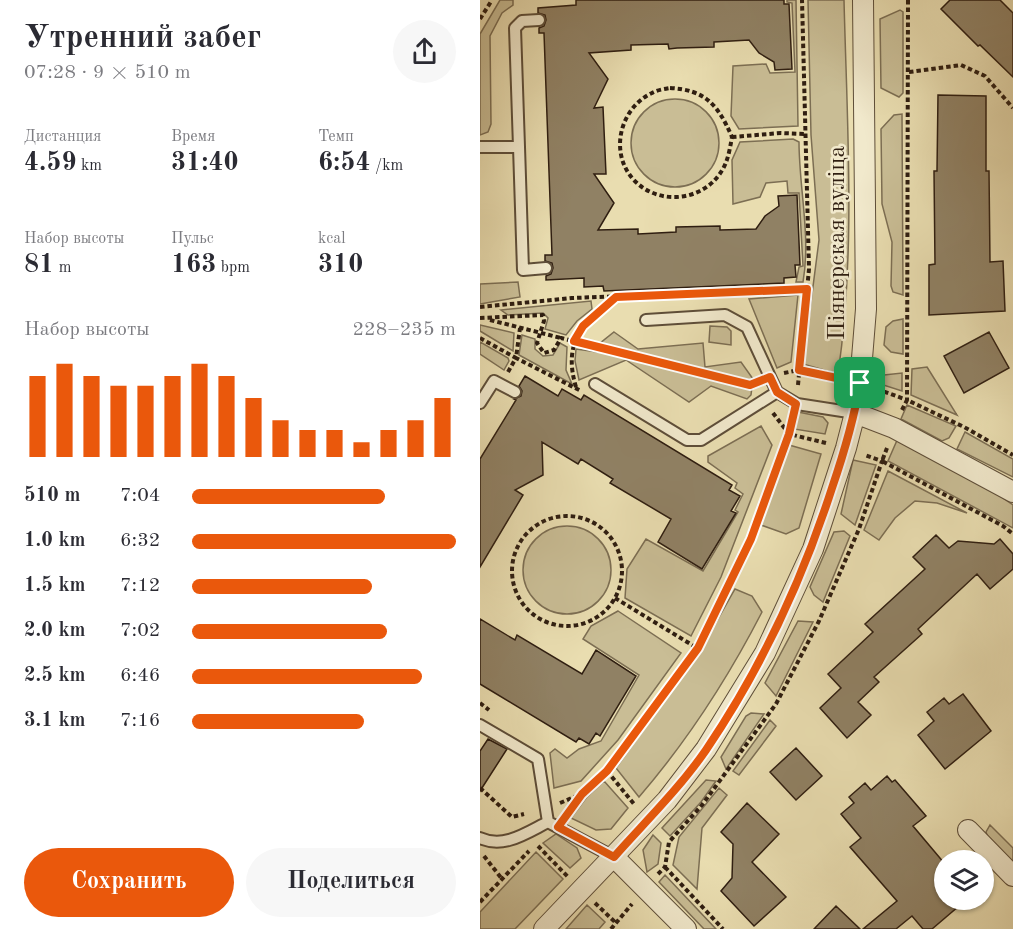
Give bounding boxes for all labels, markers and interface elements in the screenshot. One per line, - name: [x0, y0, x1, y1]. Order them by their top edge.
- button: share: [393, 20, 456, 83]
- text: Утренний забег: [24, 22, 261, 55]
- text: 07:28 · 9 × 510 m: [24, 63, 191, 83]
- text: Дистанция: [24, 129, 101, 145]
- text: Время: [171, 129, 215, 145]
- text: Темп: [318, 129, 354, 145]
- street label: Піянерская вуліца: [826, 146, 850, 340]
- text: 4.59: [24, 150, 77, 176]
- text: 31:40: [171, 150, 239, 176]
- text: 6:54: [318, 150, 371, 176]
- text: km: [77, 158, 102, 174]
- text: /km: [371, 158, 403, 174]
- text: Набор высоты: [24, 231, 124, 247]
- text: Пульс: [171, 231, 214, 247]
- text: kcal: [318, 231, 346, 247]
- text: 81: [24, 252, 54, 278]
- text: 163: [171, 252, 216, 278]
- text: 310: [318, 252, 363, 278]
- text: m: [54, 260, 71, 276]
- text: bpm: [216, 260, 250, 276]
- text: Набор высоты: [24, 320, 150, 340]
- text: 228–235 m: [353, 320, 456, 340]
- pin: [834, 357, 885, 408]
- icon: arrive: [843, 366, 876, 399]
- text: 510 m: [24, 486, 80, 506]
- text: 7:04: [120, 486, 160, 506]
- text: 1.0 km: [24, 531, 86, 551]
- text: 6:32: [120, 531, 160, 551]
- text: 1.5 km: [24, 576, 86, 596]
- text: 7:12: [120, 576, 160, 596]
- text: 2.0 km: [24, 621, 86, 641]
- text: 7:02: [120, 621, 160, 641]
- text: 2.5 km: [24, 666, 86, 686]
- text: 6:46: [120, 666, 160, 686]
- text: 3.1 km: [24, 711, 86, 731]
- text: 7:16: [120, 711, 160, 731]
- button: Сохранить: [24, 848, 234, 917]
- button: Поделиться: [246, 848, 456, 917]
- map controls: [934, 850, 994, 910]
- button: layers: [934, 850, 994, 910]

